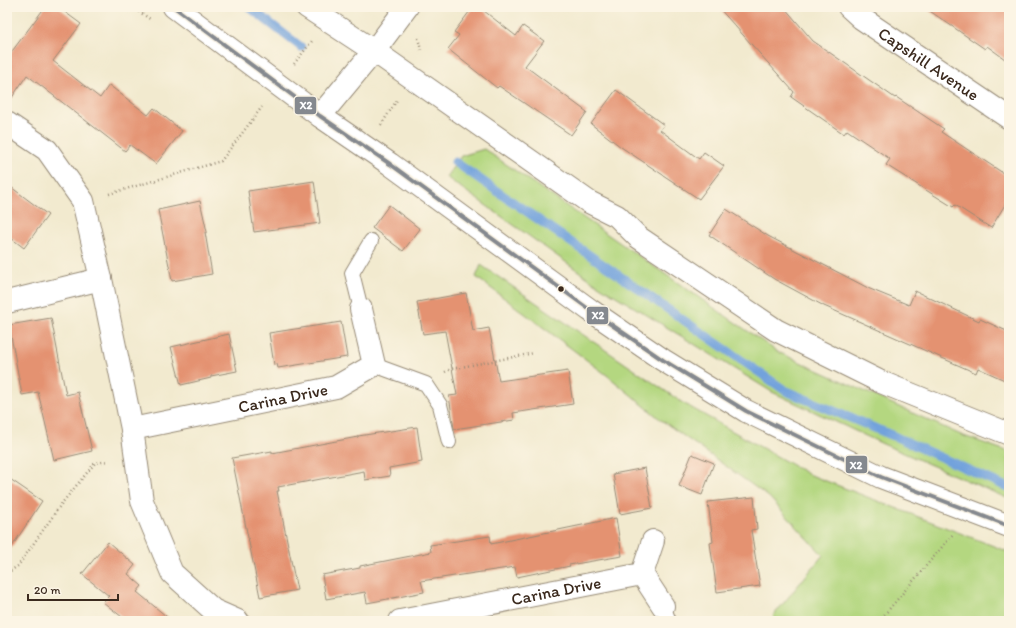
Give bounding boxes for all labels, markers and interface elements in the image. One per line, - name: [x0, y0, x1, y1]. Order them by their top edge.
- street label: Capshill Avenue: [875, 23, 983, 105]
- line badge: X2: [294, 96, 317, 115]
- text: X2: [300, 99, 313, 112]
- unlabelled marker: [556, 284, 566, 294]
- line badge: X2: [586, 306, 609, 325]
- text: X2: [592, 309, 605, 322]
- street label: Carina Drive: [236, 379, 329, 417]
- line badge: X2: [845, 455, 868, 474]
- text: X2: [850, 459, 863, 472]
- street label: Carina Drive: [510, 572, 603, 609]
- scale bar: [28, 576, 118, 602]
- text: 20 m: [34, 583, 61, 597]

